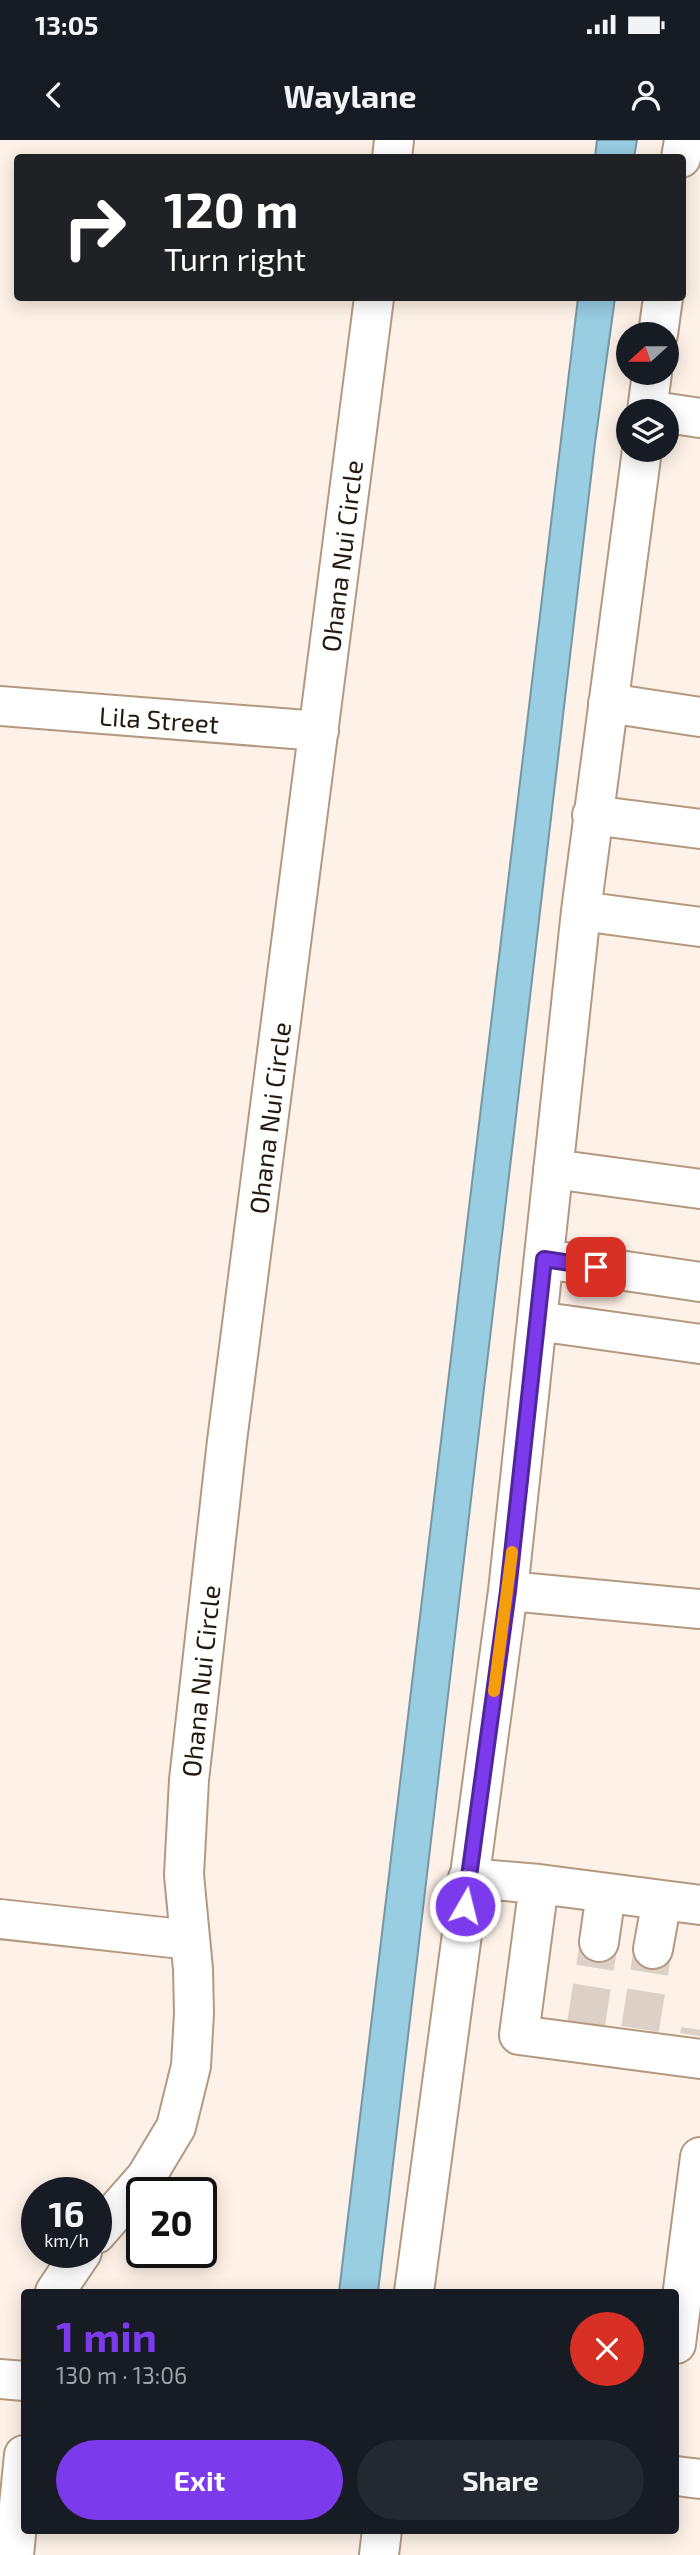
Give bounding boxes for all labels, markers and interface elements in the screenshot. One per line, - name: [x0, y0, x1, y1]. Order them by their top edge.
- text: 13:05: [35, 9, 98, 40]
- icon: back: [35, 76, 73, 114]
- text: Waylane: [283, 76, 417, 114]
- icon: person: [627, 76, 665, 114]
- text: 120 m: [164, 179, 298, 238]
- icon: right: [49, 182, 140, 273]
- text: Turn right: [164, 239, 306, 277]
- north arrow: [616, 322, 679, 385]
- map controls: [616, 322, 679, 462]
- button: layers: [616, 399, 679, 462]
- street label: Ohana Nui Circle: [314, 458, 368, 654]
- street label: Lila Street: [98, 699, 220, 739]
- street label: Ohana Nui Circle: [242, 1020, 296, 1216]
- pin: [566, 1237, 626, 1297]
- icon: arrive: [577, 1248, 615, 1286]
- street label: Ohana Nui Circle: [174, 1583, 226, 1779]
- position arrow: [428, 1869, 502, 1943]
- speed limit sign: 20: [126, 2177, 217, 2268]
- text: 16: [49, 2192, 84, 2234]
- text: km/h: [44, 2229, 89, 2251]
- text: 1 min: [56, 2310, 157, 2360]
- button: close: [570, 2312, 644, 2386]
- text: 130 m · 13:06: [56, 2361, 187, 2389]
- button: Exit: [56, 2440, 343, 2520]
- button: Share: [357, 2440, 644, 2520]

